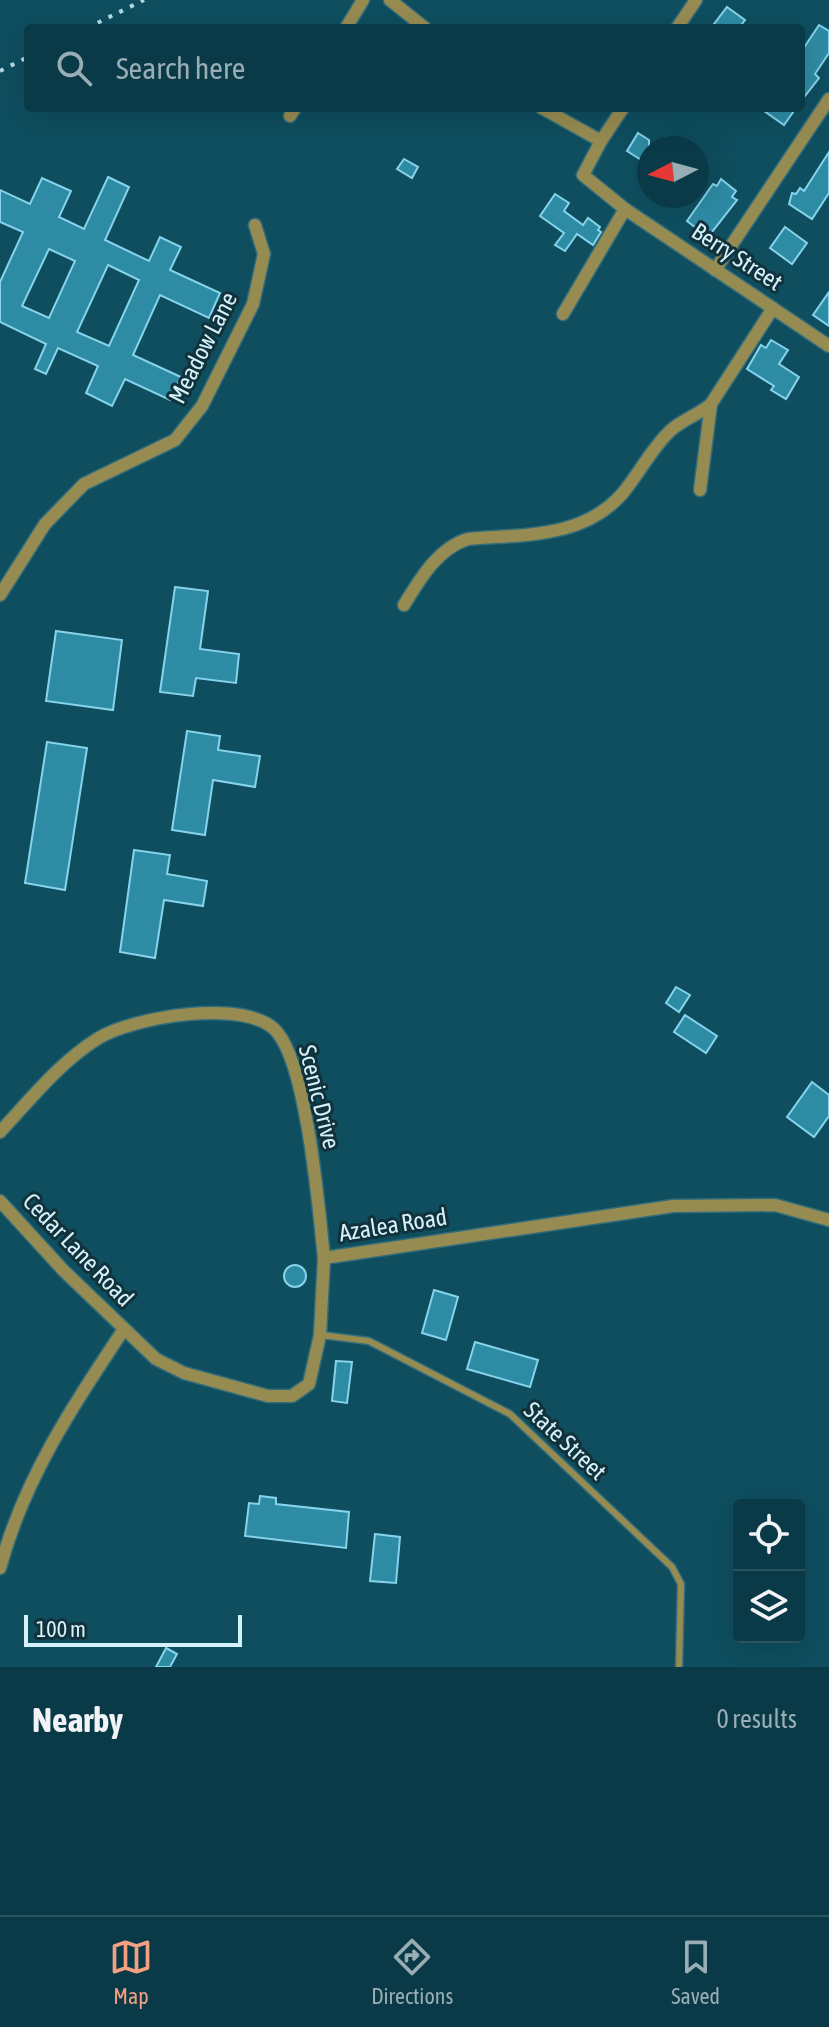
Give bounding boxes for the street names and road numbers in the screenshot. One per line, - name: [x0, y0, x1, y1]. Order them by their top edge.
- street label: Berry Street: [687, 217, 788, 296]
- street label: Meadow Lane: [163, 288, 242, 408]
- street label: Scenic Drive: [294, 1042, 345, 1151]
- street label: Cedar Lane Road: [18, 1188, 139, 1312]
- street label: Azalea Road: [337, 1203, 449, 1246]
- street label: State Street: [519, 1396, 612, 1485]

